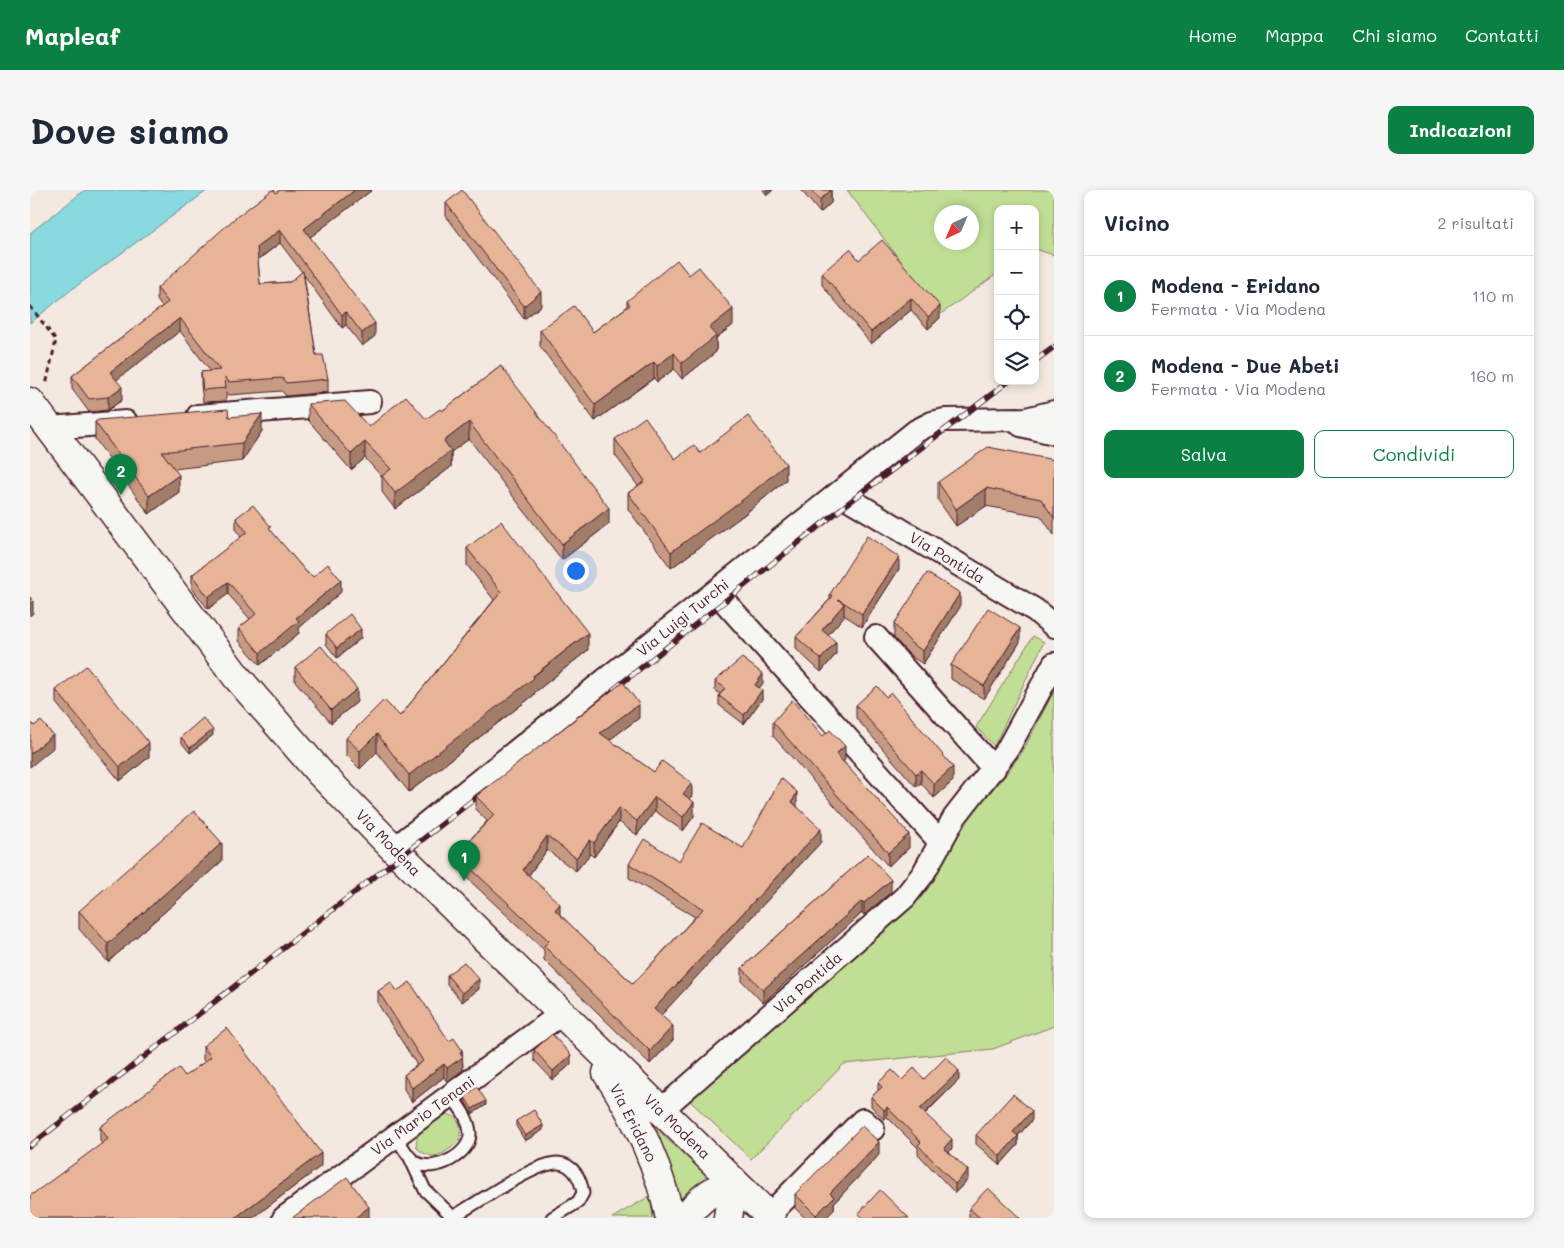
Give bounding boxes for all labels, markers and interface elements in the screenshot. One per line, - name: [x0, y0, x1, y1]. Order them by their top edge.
- text: Mapleaf: [25, 20, 120, 51]
- text: Home: [1188, 23, 1237, 47]
- text: Mappa: [1265, 23, 1324, 47]
- text: Chi siamo: [1352, 23, 1437, 47]
- text: Contatti: [1465, 23, 1539, 47]
- button: Indicazioni: [1388, 106, 1534, 154]
- text: Dove siamo: [30, 107, 229, 153]
- north arrow: [934, 205, 979, 250]
- map controls: [994, 205, 1039, 385]
- button: +: [994, 205, 1039, 250]
- text: Vicino: [1104, 209, 1169, 236]
- text: 2 risultati: [1438, 212, 1514, 233]
- button: −: [994, 250, 1039, 295]
- text: Modena - Eridano: [1151, 273, 1320, 298]
- text: 1: [1116, 285, 1124, 306]
- text: 110 m: [1472, 285, 1514, 306]
- button: locate: [994, 295, 1039, 340]
- text: Fermata · Via Modena: [1151, 298, 1326, 319]
- button: layers: [994, 340, 1039, 385]
- text: Modena - Due Abeti: [1151, 353, 1340, 378]
- text: 2: [1116, 365, 1124, 386]
- text: 160 m: [1469, 365, 1514, 386]
- text: Fermata · Via Modena: [1151, 378, 1326, 399]
- button: Salva: [1104, 430, 1304, 478]
- button: Condividi: [1314, 430, 1514, 478]
- pin: 2: [105, 454, 137, 495]
- street label: Via Pontida: [906, 527, 989, 588]
- your location: [563, 558, 589, 584]
- street label: Via Luigi Turchi: [632, 574, 733, 661]
- street label: Via Modena: [352, 805, 426, 880]
- pin: 1: [448, 840, 480, 881]
- street label: Via Pontida: [769, 947, 846, 1018]
- street label: Via Mario Tenani: [366, 1071, 478, 1160]
- street label: Via Eridano: [606, 1080, 662, 1165]
- street label: Via Modena: [640, 1089, 715, 1163]

